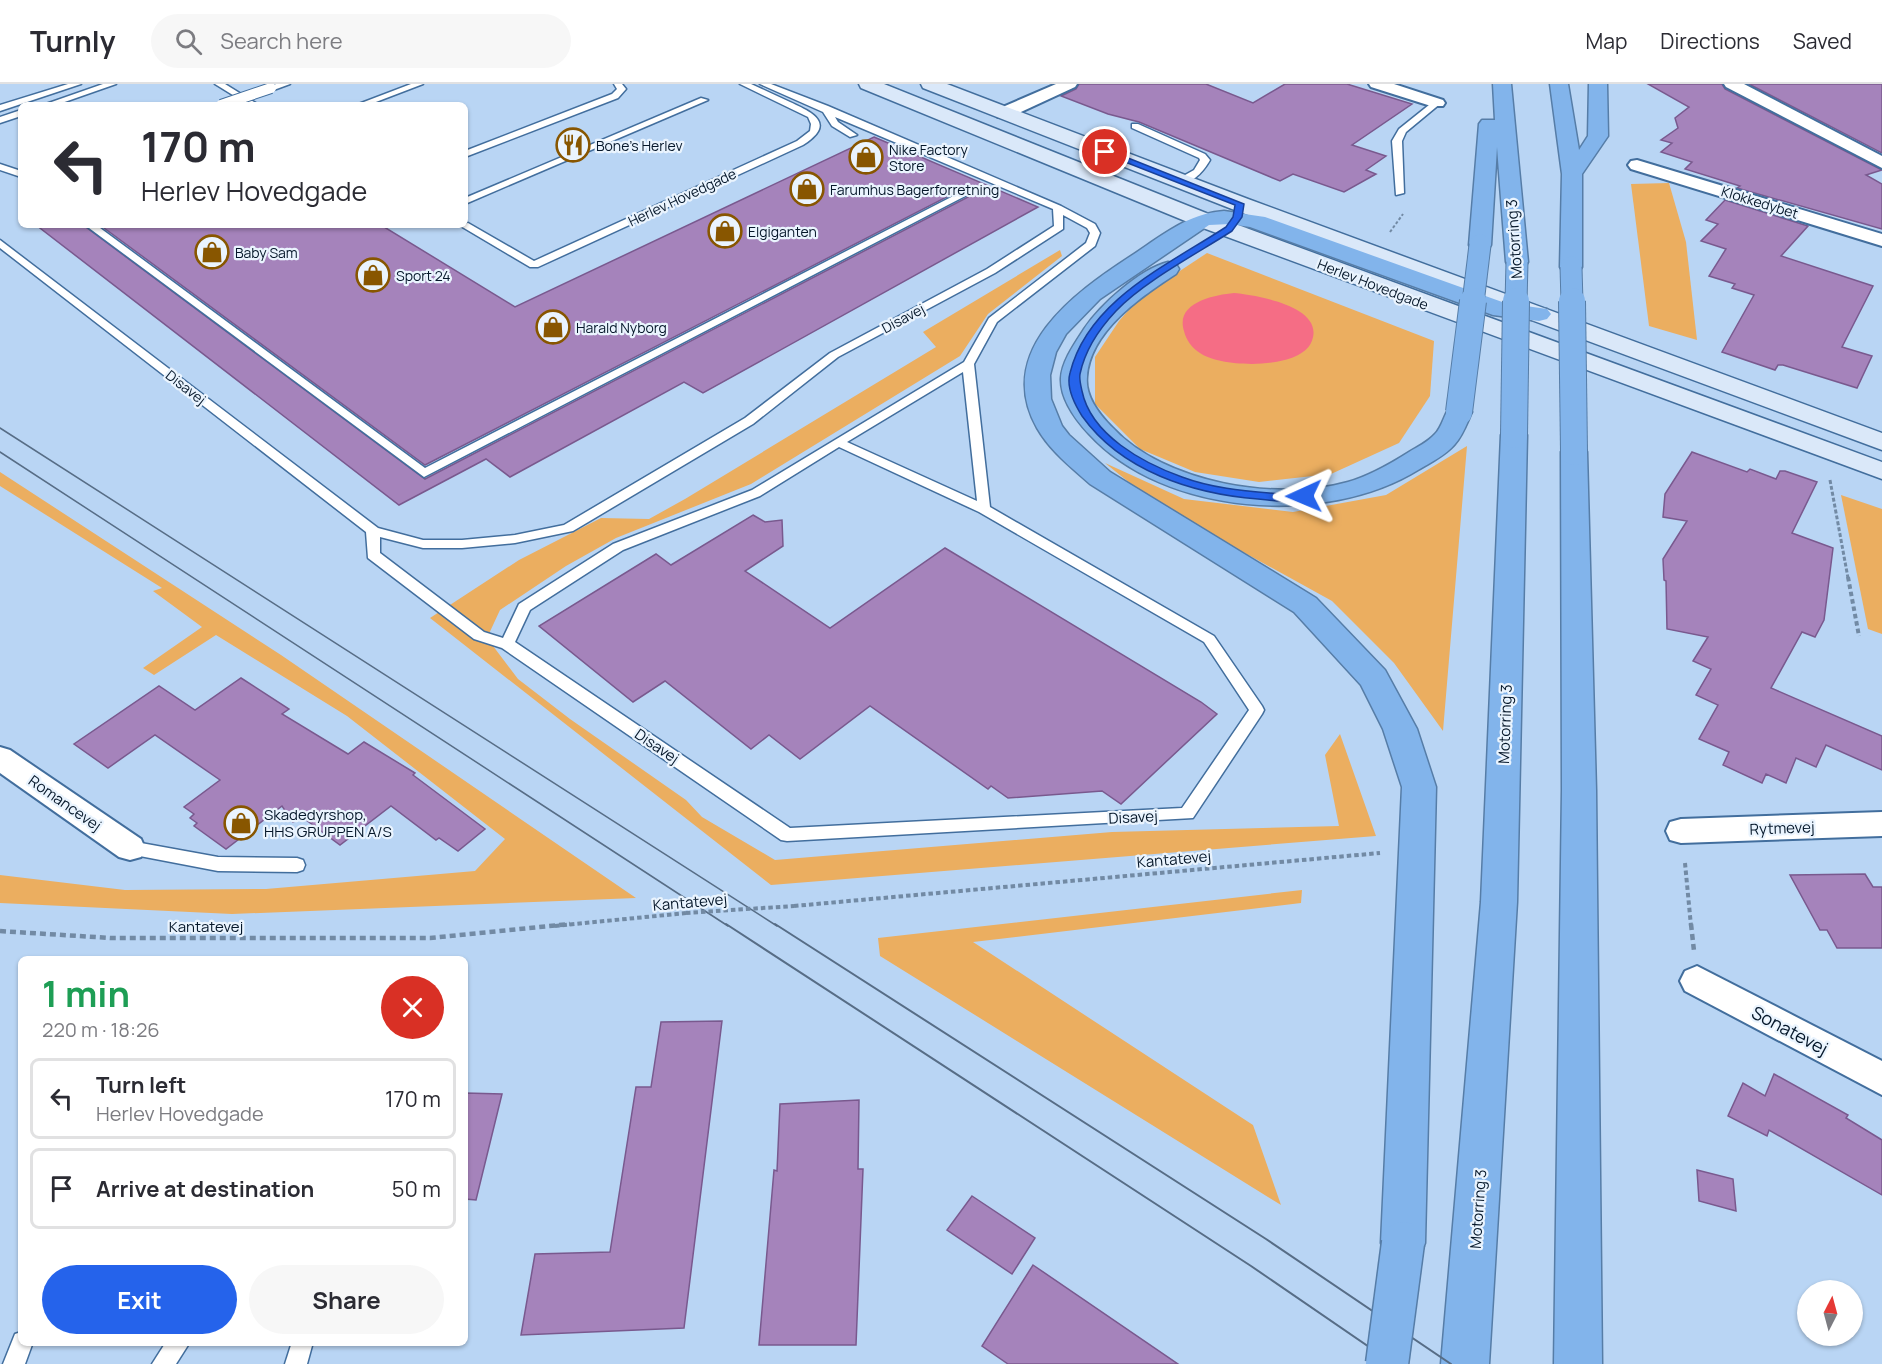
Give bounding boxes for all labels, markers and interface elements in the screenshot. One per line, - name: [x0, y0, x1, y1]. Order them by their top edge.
- search box: [151, 14, 571, 68]
- text: Turnly: [30, 22, 115, 60]
- icon: search: [172, 25, 205, 58]
- text: Search here: [220, 26, 343, 56]
- text: Map: [1586, 27, 1627, 55]
- text: Directions: [1660, 27, 1760, 55]
- text: Saved: [1793, 27, 1852, 55]
- text: 170 m: [141, 117, 256, 175]
- icon: left: [42, 126, 120, 204]
- pin: [1079, 126, 1130, 177]
- restaurant icon: Bone's Herlev: [555, 127, 591, 163]
- icon: arrive: [1088, 135, 1121, 168]
- place label: Bone's Herlev: [596, 136, 683, 155]
- shop icon: Nike Factory Store: [848, 139, 884, 175]
- place label: Nike Factory Store: [889, 140, 968, 175]
- street label: Herlev Hovedgade: [625, 164, 739, 230]
- shop icon: Farumhus Bagerforretning: [789, 171, 825, 207]
- text: Herlev Hovedgade: [141, 172, 367, 209]
- place label: Farumhus Bagerforretning: [830, 180, 999, 199]
- street label: Klokkedybet: [1719, 181, 1801, 223]
- street label: Motorring 3: [1501, 199, 1527, 279]
- shop icon: Elgiganten: [707, 213, 743, 249]
- place label: Elgiganten: [748, 222, 817, 241]
- shop icon: Baby Sam: [194, 234, 230, 270]
- place label: Baby Sam: [235, 243, 298, 262]
- street label: Herlev Hovedgade: [1315, 254, 1431, 314]
- shop icon: Sport 24: [355, 257, 391, 293]
- place label: Sport 24: [396, 266, 451, 285]
- street label: Disavej: [878, 299, 928, 337]
- shop icon: Harald Nyborg: [535, 309, 571, 345]
- place label: Harald Nyborg: [576, 318, 667, 337]
- street label: Disavej: [162, 365, 210, 409]
- position arrow: [1272, 464, 1336, 528]
- street label: Motorring 3: [1493, 684, 1517, 764]
- street label: Disavej: [631, 724, 683, 768]
- street label: Romancevej: [24, 770, 106, 836]
- place label: Skadedyrshop, HHS GRUPPEN A/S: [264, 804, 392, 842]
- shop icon: Skadedyrshop, HHS GRUPPEN A/S: [223, 805, 259, 841]
- street label: Disavej: [1108, 805, 1158, 829]
- street label: Rytmevej: [1749, 816, 1815, 840]
- street label: Kantatevej: [1136, 845, 1212, 873]
- street label: Kantatevej: [652, 888, 728, 916]
- street label: Kantatevej: [169, 916, 243, 937]
- text: 1 min: [42, 969, 130, 1018]
- button: close: [381, 976, 444, 1039]
- street label: Sonatevej: [1748, 1000, 1832, 1060]
- text: 220 m · 18:26: [42, 1016, 160, 1043]
- text: Turn left: [96, 1070, 186, 1100]
- icon: left: [45, 1082, 78, 1115]
- text: 170 m: [385, 1084, 441, 1114]
- text: Herlev Hovedgade: [96, 1100, 264, 1127]
- street label: Motorring 3: [1465, 1169, 1491, 1249]
- icon: arrive: [45, 1172, 78, 1205]
- text: Arrive at destination: [96, 1174, 314, 1204]
- text: 50 m: [392, 1174, 441, 1204]
- button: Exit: [42, 1265, 237, 1334]
- button: Share: [249, 1265, 444, 1334]
- north arrow: [1797, 1280, 1863, 1346]
- map controls: [1797, 1280, 1863, 1346]

